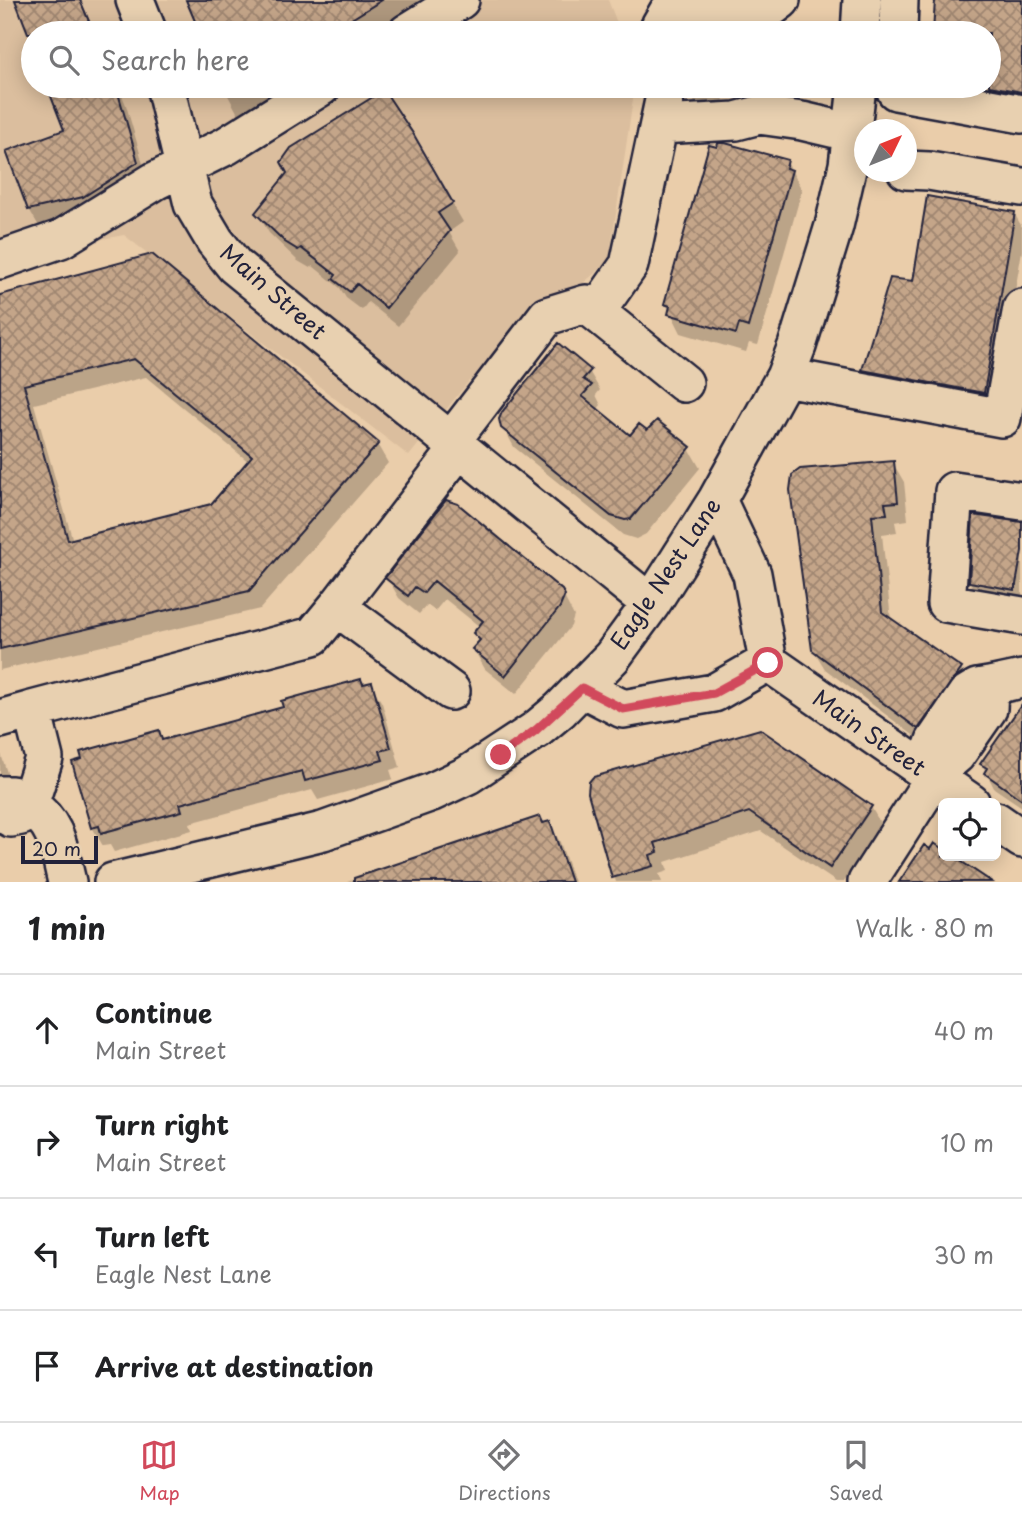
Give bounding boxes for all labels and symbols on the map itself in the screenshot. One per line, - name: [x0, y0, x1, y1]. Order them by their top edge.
- north arrow: [854, 119, 917, 182]
- street label: Main Street: [213, 235, 335, 347]
- street label: Eagle Nest Lane: [601, 490, 729, 656]
- route start: [752, 647, 783, 678]
- street label: Main Street: [806, 680, 934, 784]
- route end: [485, 739, 516, 770]
- scale bar: [21, 833, 98, 865]

